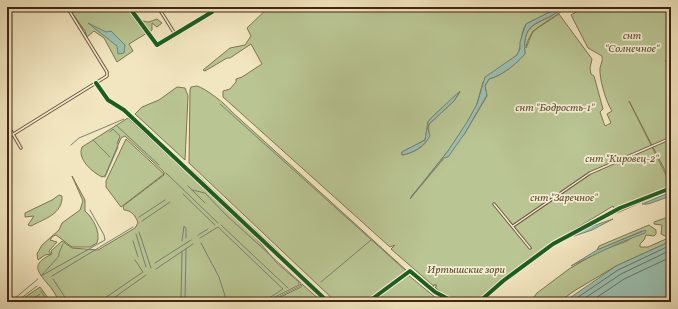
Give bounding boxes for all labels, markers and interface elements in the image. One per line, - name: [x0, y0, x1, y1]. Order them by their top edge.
- park label: снт "Солнечное": [605, 29, 660, 57]
- park label: снт "Бодрость-1": [516, 101, 595, 116]
- park label: снт "Кировец-2": [585, 152, 659, 167]
- park label: снт "Заречное": [530, 191, 598, 206]
- park label: Иртышские зори: [427, 263, 505, 278]

